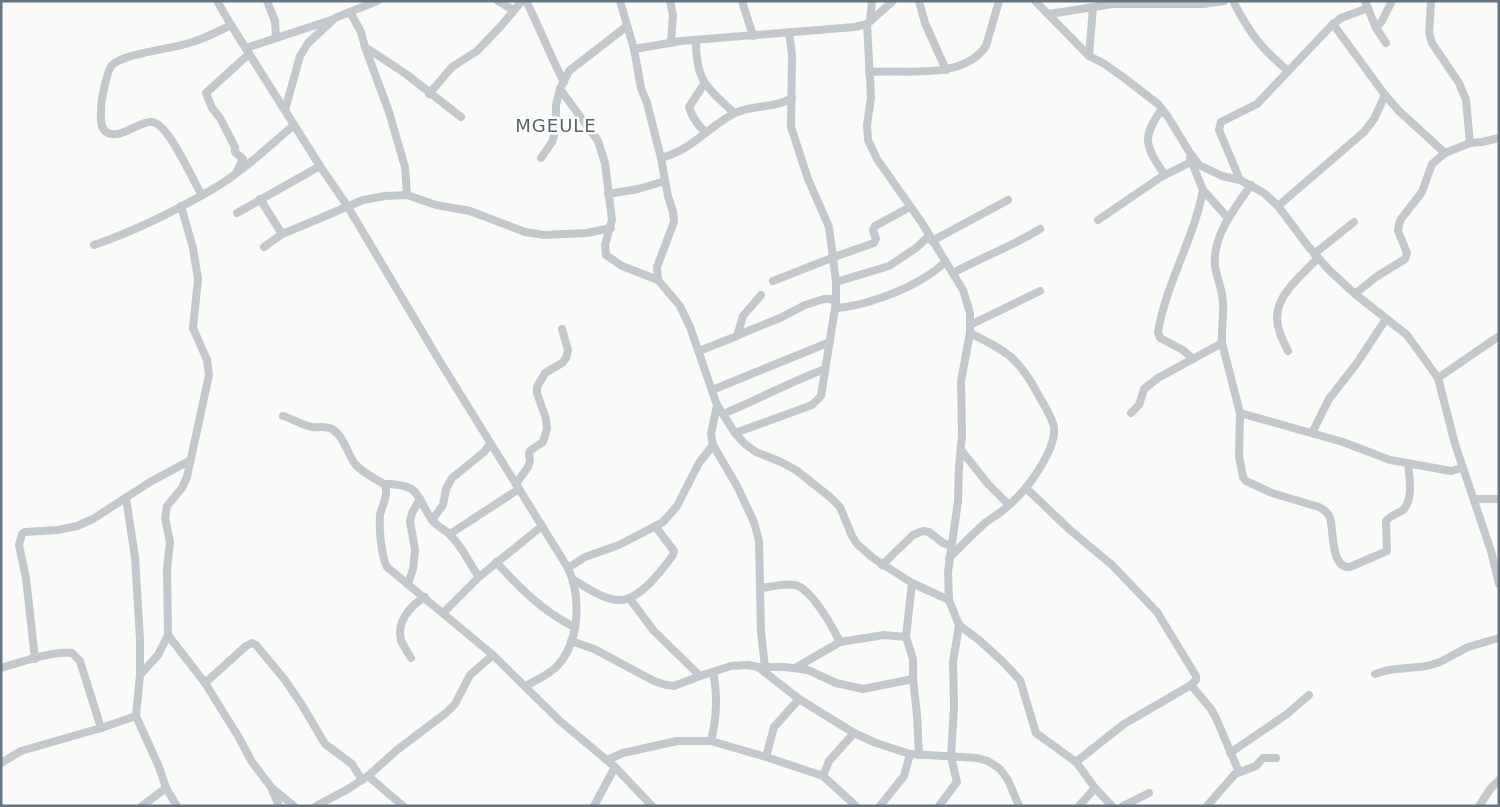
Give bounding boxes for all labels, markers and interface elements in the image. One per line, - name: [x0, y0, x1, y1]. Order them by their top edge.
- district label: MGEULE: [515, 115, 597, 136]

